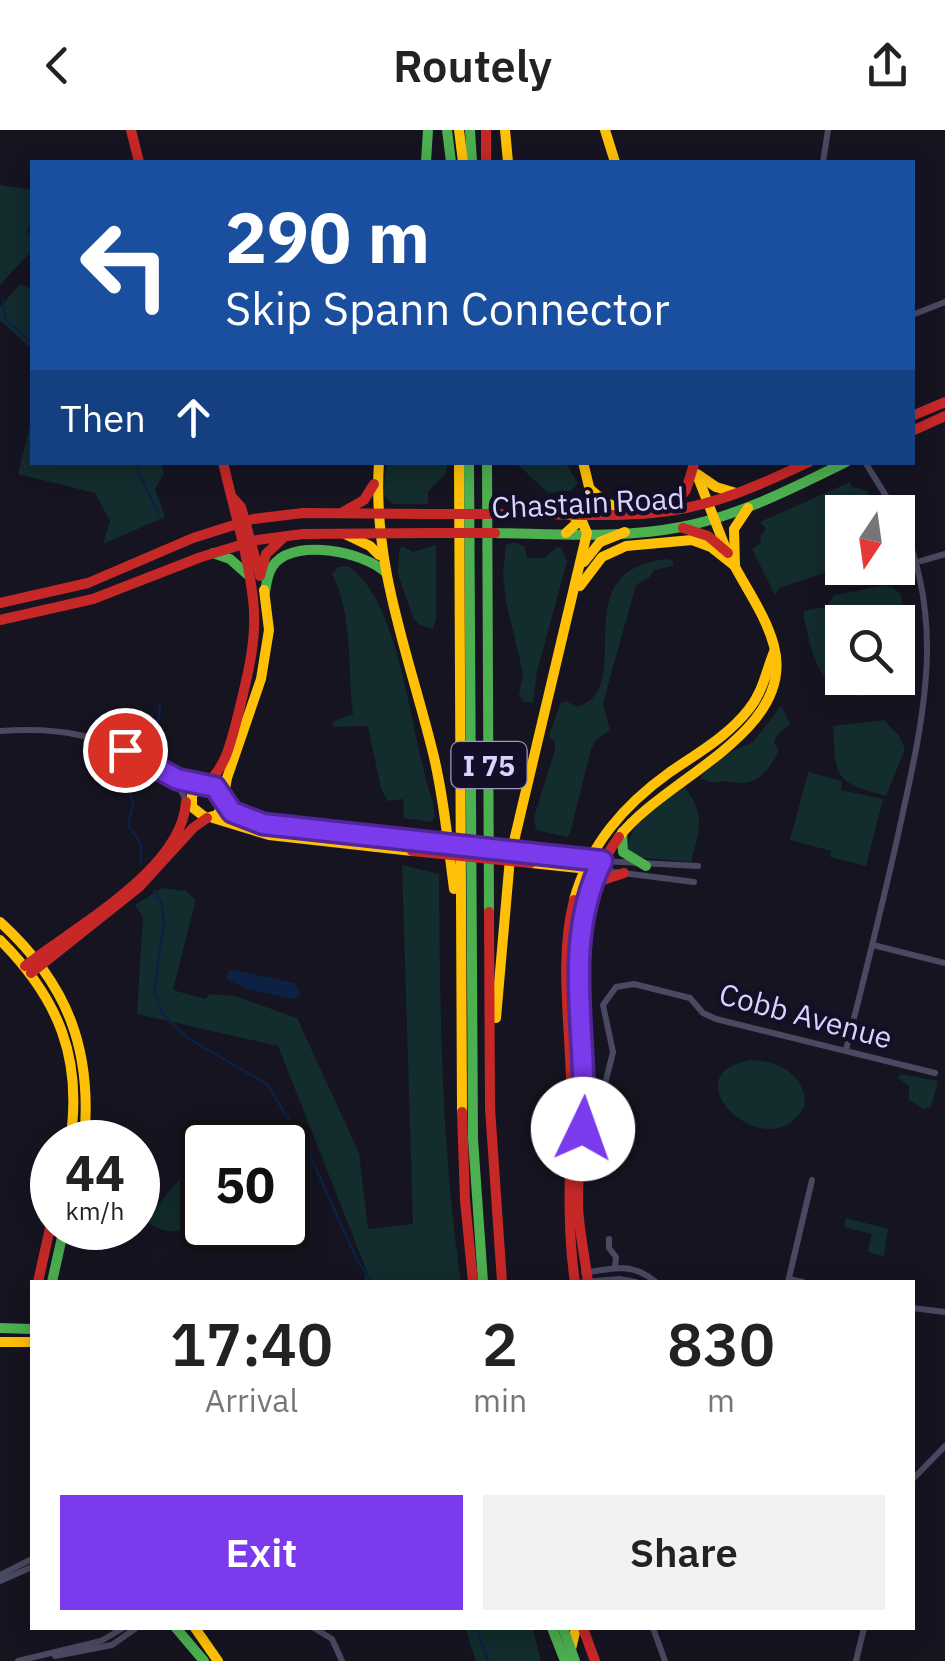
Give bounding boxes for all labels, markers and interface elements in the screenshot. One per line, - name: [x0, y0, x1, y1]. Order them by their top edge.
- text: Routely: [393, 36, 552, 94]
- icon: back: [30, 38, 85, 93]
- icon: share: [860, 38, 915, 93]
- text: 290 m: [225, 191, 430, 282]
- icon: left: [60, 200, 190, 330]
- text: Skip Spann Connector: [225, 279, 670, 337]
- icon: ahead: [166, 390, 221, 445]
- text: Then: [60, 393, 146, 442]
- street label: Chastain Road: [490, 477, 686, 527]
- north arrow: [825, 495, 915, 585]
- map controls: [825, 495, 915, 695]
- button: search: [825, 605, 915, 695]
- pin: [83, 708, 168, 793]
- icon: arrive: [98, 723, 153, 778]
- road number: I 75: [452, 742, 526, 788]
- street label: Cobb Avenue: [715, 973, 897, 1057]
- position arrow: [531, 1077, 635, 1181]
- speed limit sign: 50: [180, 1120, 310, 1250]
- text: 44: [65, 1140, 125, 1205]
- text: km/h: [66, 1194, 124, 1227]
- text: 17:40: [170, 1304, 333, 1383]
- text: 2: [482, 1304, 518, 1383]
- text: 830: [667, 1304, 775, 1383]
- text: Arrival: [205, 1379, 298, 1421]
- text: min: [473, 1379, 527, 1421]
- text: m: [707, 1379, 735, 1421]
- button: Exit: [60, 1495, 463, 1610]
- button: Share: [483, 1495, 885, 1610]

